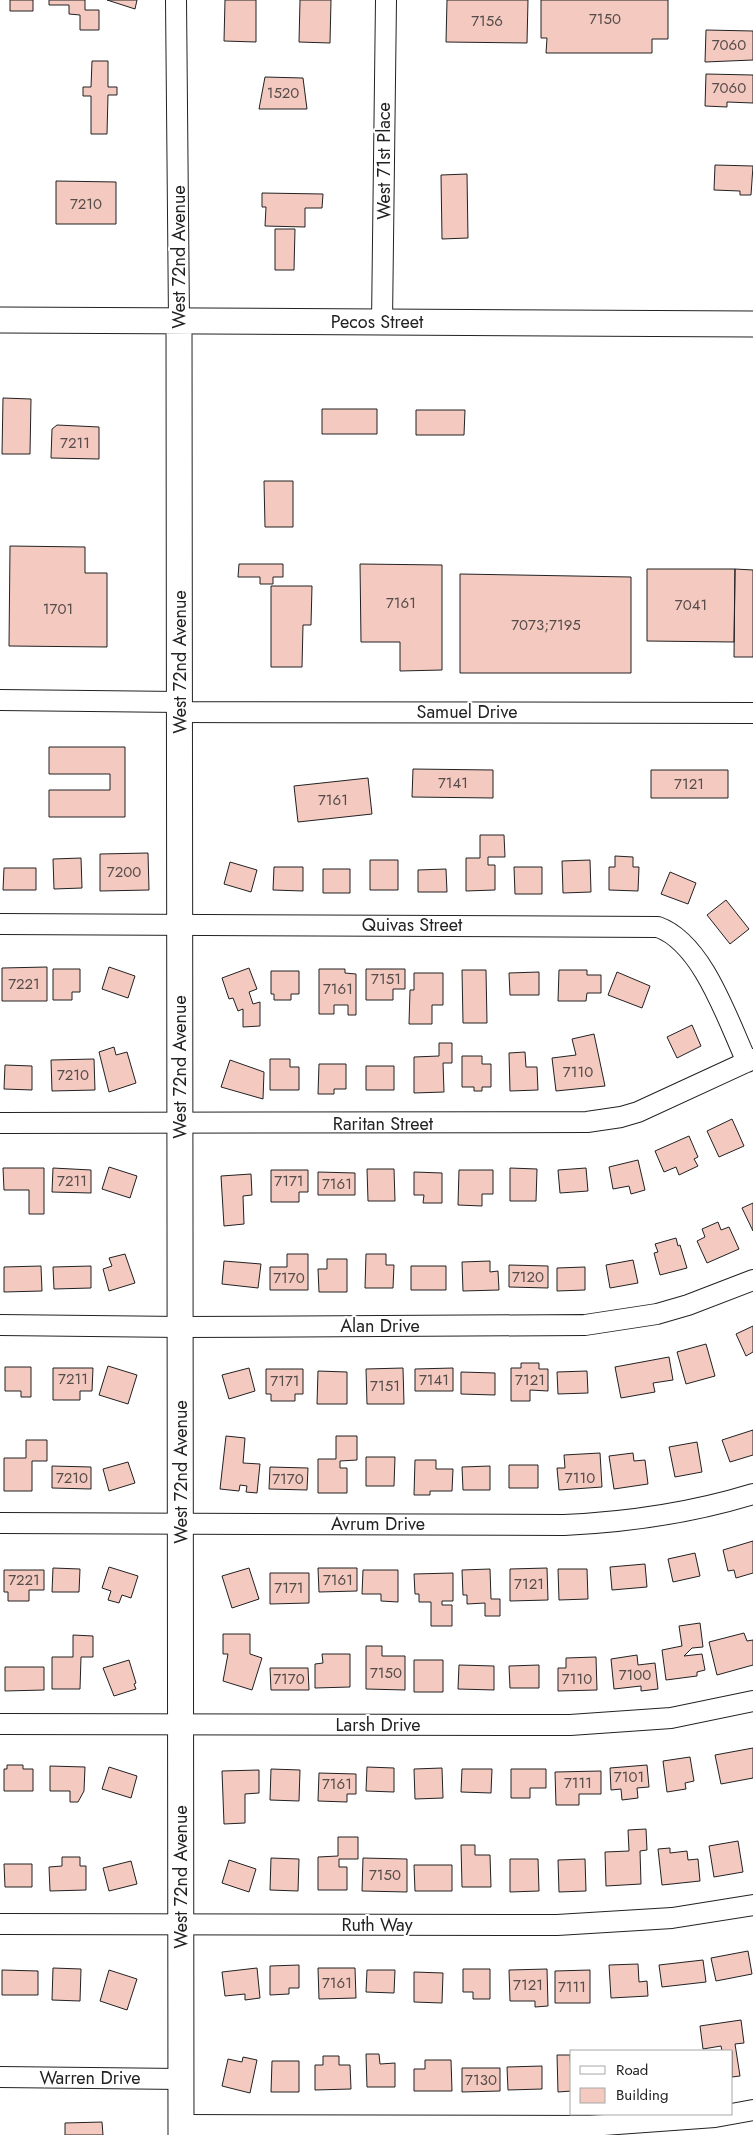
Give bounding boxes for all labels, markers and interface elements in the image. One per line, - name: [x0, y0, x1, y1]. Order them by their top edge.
- house number: 7150: [589, 8, 621, 30]
- house number: 7156: [471, 10, 503, 32]
- house number: 7060: [712, 34, 746, 56]
- house number: 7060: [712, 77, 746, 99]
- house number: 1520: [267, 82, 299, 104]
- street label: West 71st Place: [371, 102, 397, 220]
- street label: West 72nd Avenue: [166, 185, 192, 329]
- house number: 7210: [70, 193, 102, 215]
- street label: Pecos Street: [331, 309, 424, 335]
- house number: 7211: [60, 432, 90, 454]
- street label: West 72nd Avenue: [167, 590, 193, 734]
- house number: 7161: [386, 592, 416, 614]
- house number: 7041: [675, 594, 707, 616]
- house number: 1701: [43, 598, 73, 620]
- house number: 7073;7195: [511, 614, 581, 636]
- street label: Samuel Drive: [417, 699, 517, 725]
- house number: 7141: [438, 772, 468, 794]
- house number: 7121: [674, 773, 704, 795]
- house number: 7161: [318, 789, 348, 811]
- house number: 7200: [107, 861, 141, 883]
- street label: Quivas Street: [362, 912, 463, 938]
- house number: 7151: [371, 968, 401, 990]
- house number: 7221: [8, 973, 40, 995]
- house number: 7161: [323, 978, 353, 1000]
- street label: West 72nd Avenue: [167, 995, 193, 1139]
- house number: 7110: [563, 1061, 593, 1083]
- house number: 7210: [57, 1064, 89, 1086]
- street label: Raritan Street: [333, 1111, 434, 1137]
- house number: 7211: [57, 1170, 87, 1192]
- house number: 7171: [274, 1170, 304, 1192]
- house number: 7161: [322, 1173, 352, 1195]
- house number: 7120: [512, 1266, 544, 1288]
- house number: 7170: [273, 1267, 305, 1289]
- street label: Alan Drive: [340, 1313, 420, 1339]
- house number: 7211: [58, 1368, 88, 1390]
- house number: 7141: [419, 1369, 449, 1391]
- house number: 7121: [515, 1369, 545, 1391]
- house number: 7171: [270, 1370, 300, 1392]
- house number: 7151: [370, 1375, 400, 1397]
- street label: West 72nd Avenue: [168, 1400, 194, 1544]
- house number: 7210: [56, 1467, 88, 1489]
- house number: 7110: [565, 1467, 595, 1489]
- house number: 7170: [272, 1468, 304, 1490]
- street label: Avrum Drive: [331, 1511, 425, 1537]
- house number: 7221: [8, 1569, 40, 1591]
- house number: 7161: [323, 1569, 353, 1591]
- house number: 7121: [514, 1573, 544, 1595]
- house number: 7171: [274, 1577, 304, 1599]
- house number: 7150: [370, 1662, 402, 1684]
- house number: 7100: [619, 1664, 651, 1686]
- house number: 7170: [273, 1668, 305, 1690]
- house number: 7110: [562, 1668, 592, 1690]
- street label: Larsh Drive: [335, 1712, 421, 1738]
- house number: 7101: [614, 1766, 644, 1788]
- house number: 7111: [564, 1772, 592, 1794]
- house number: 7161: [322, 1773, 352, 1795]
- street label: West 72nd Avenue: [168, 1805, 194, 1949]
- house number: 7150: [369, 1864, 401, 1886]
- street label: Ruth Way: [341, 1912, 413, 1938]
- house number: 7161: [322, 1972, 352, 1994]
- house number: 7121: [513, 1974, 543, 1996]
- house number: 7111: [558, 1976, 586, 1998]
- legend: [570, 2050, 733, 2115]
- text: Road: [616, 2059, 648, 2081]
- street label: Warren Drive: [40, 2065, 140, 2091]
- house number: 7130: [465, 2069, 497, 2091]
- text: Building: [616, 2084, 668, 2106]

